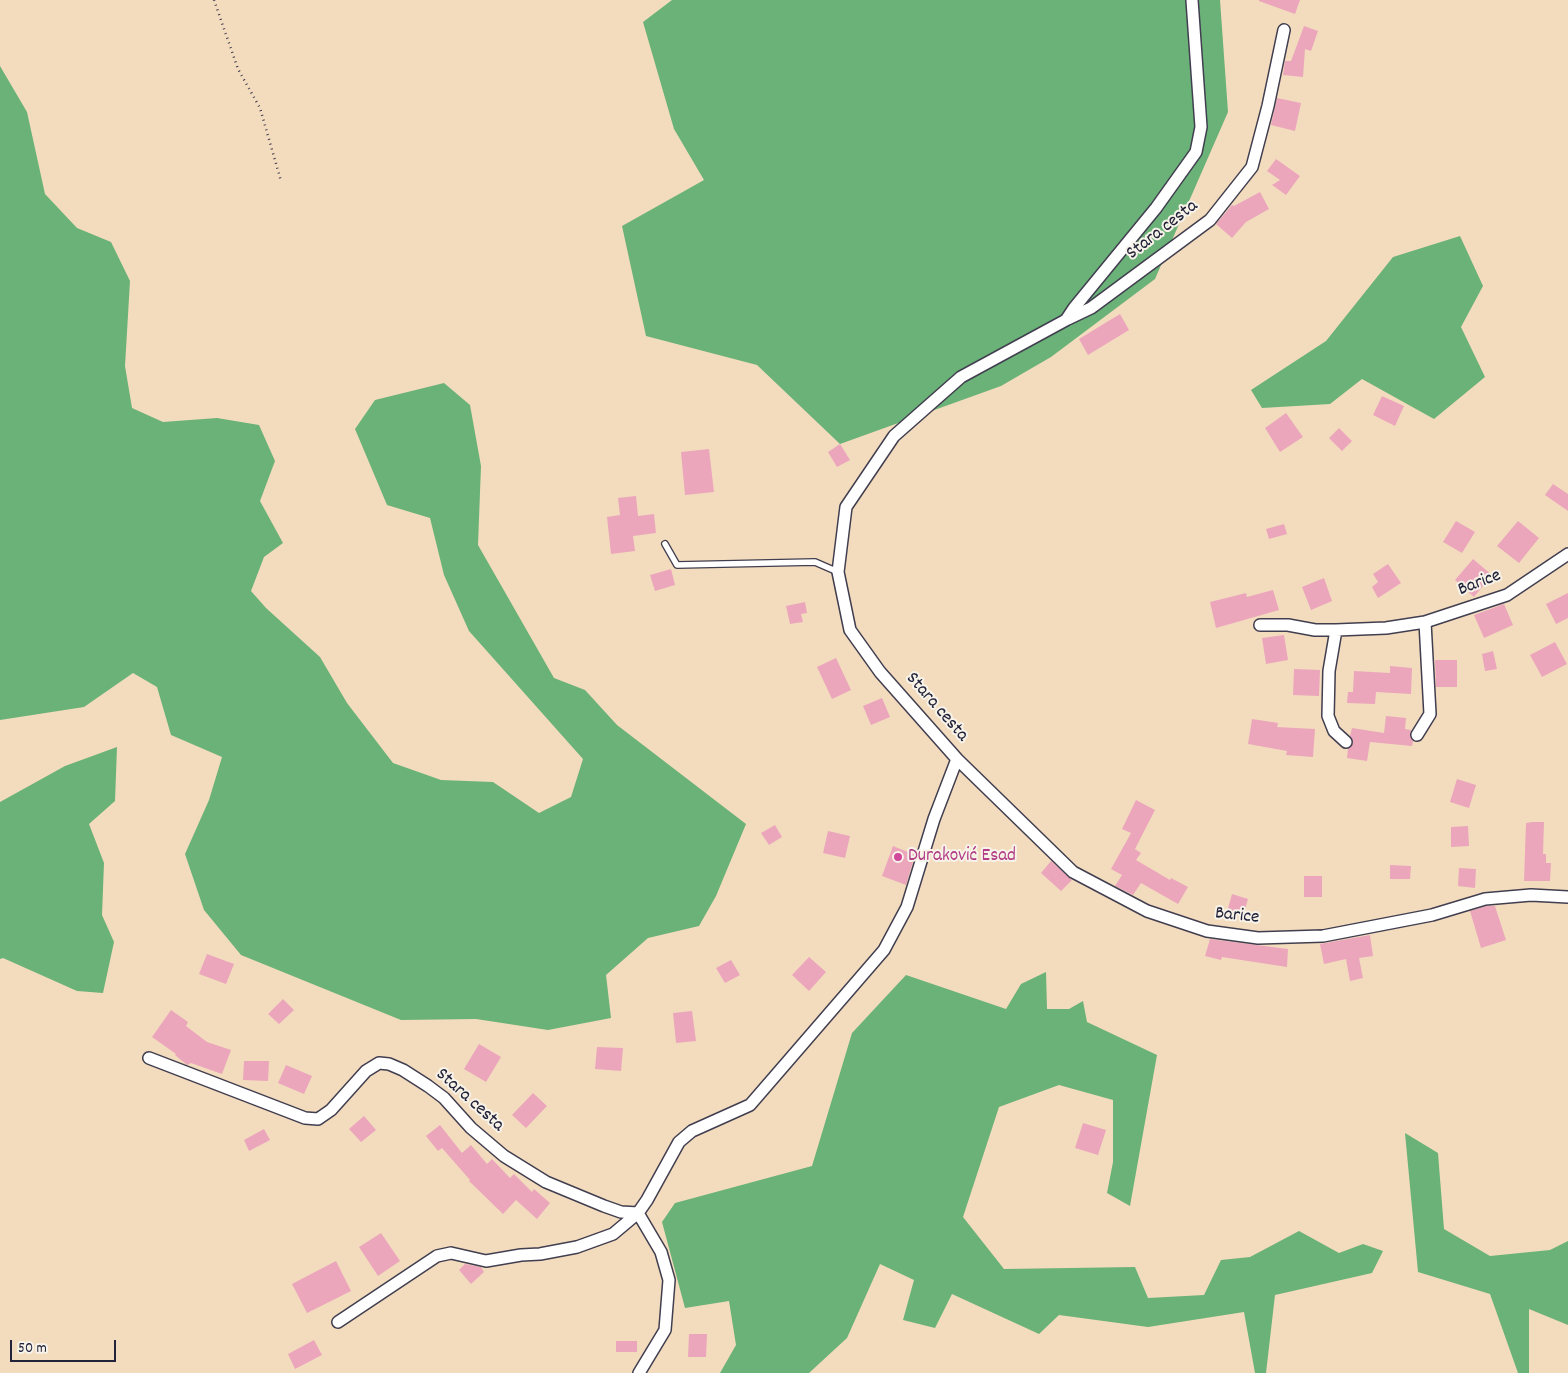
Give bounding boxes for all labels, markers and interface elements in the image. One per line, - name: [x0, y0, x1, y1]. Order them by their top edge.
- street label: Stara cesta: [1123, 196, 1203, 266]
- street label: Barice: [1455, 565, 1505, 603]
- street label: Stara cesta: [900, 669, 972, 747]
- place label: Duraković Esad: [908, 846, 1016, 868]
- marker: Duraković Esad: [892, 851, 904, 863]
- street label: Barice: [1214, 903, 1260, 931]
- street label: Stara cesta: [430, 1064, 508, 1138]
- scale bar: [12, 1330, 119, 1362]
- text: 50 m: [18, 1338, 47, 1360]

